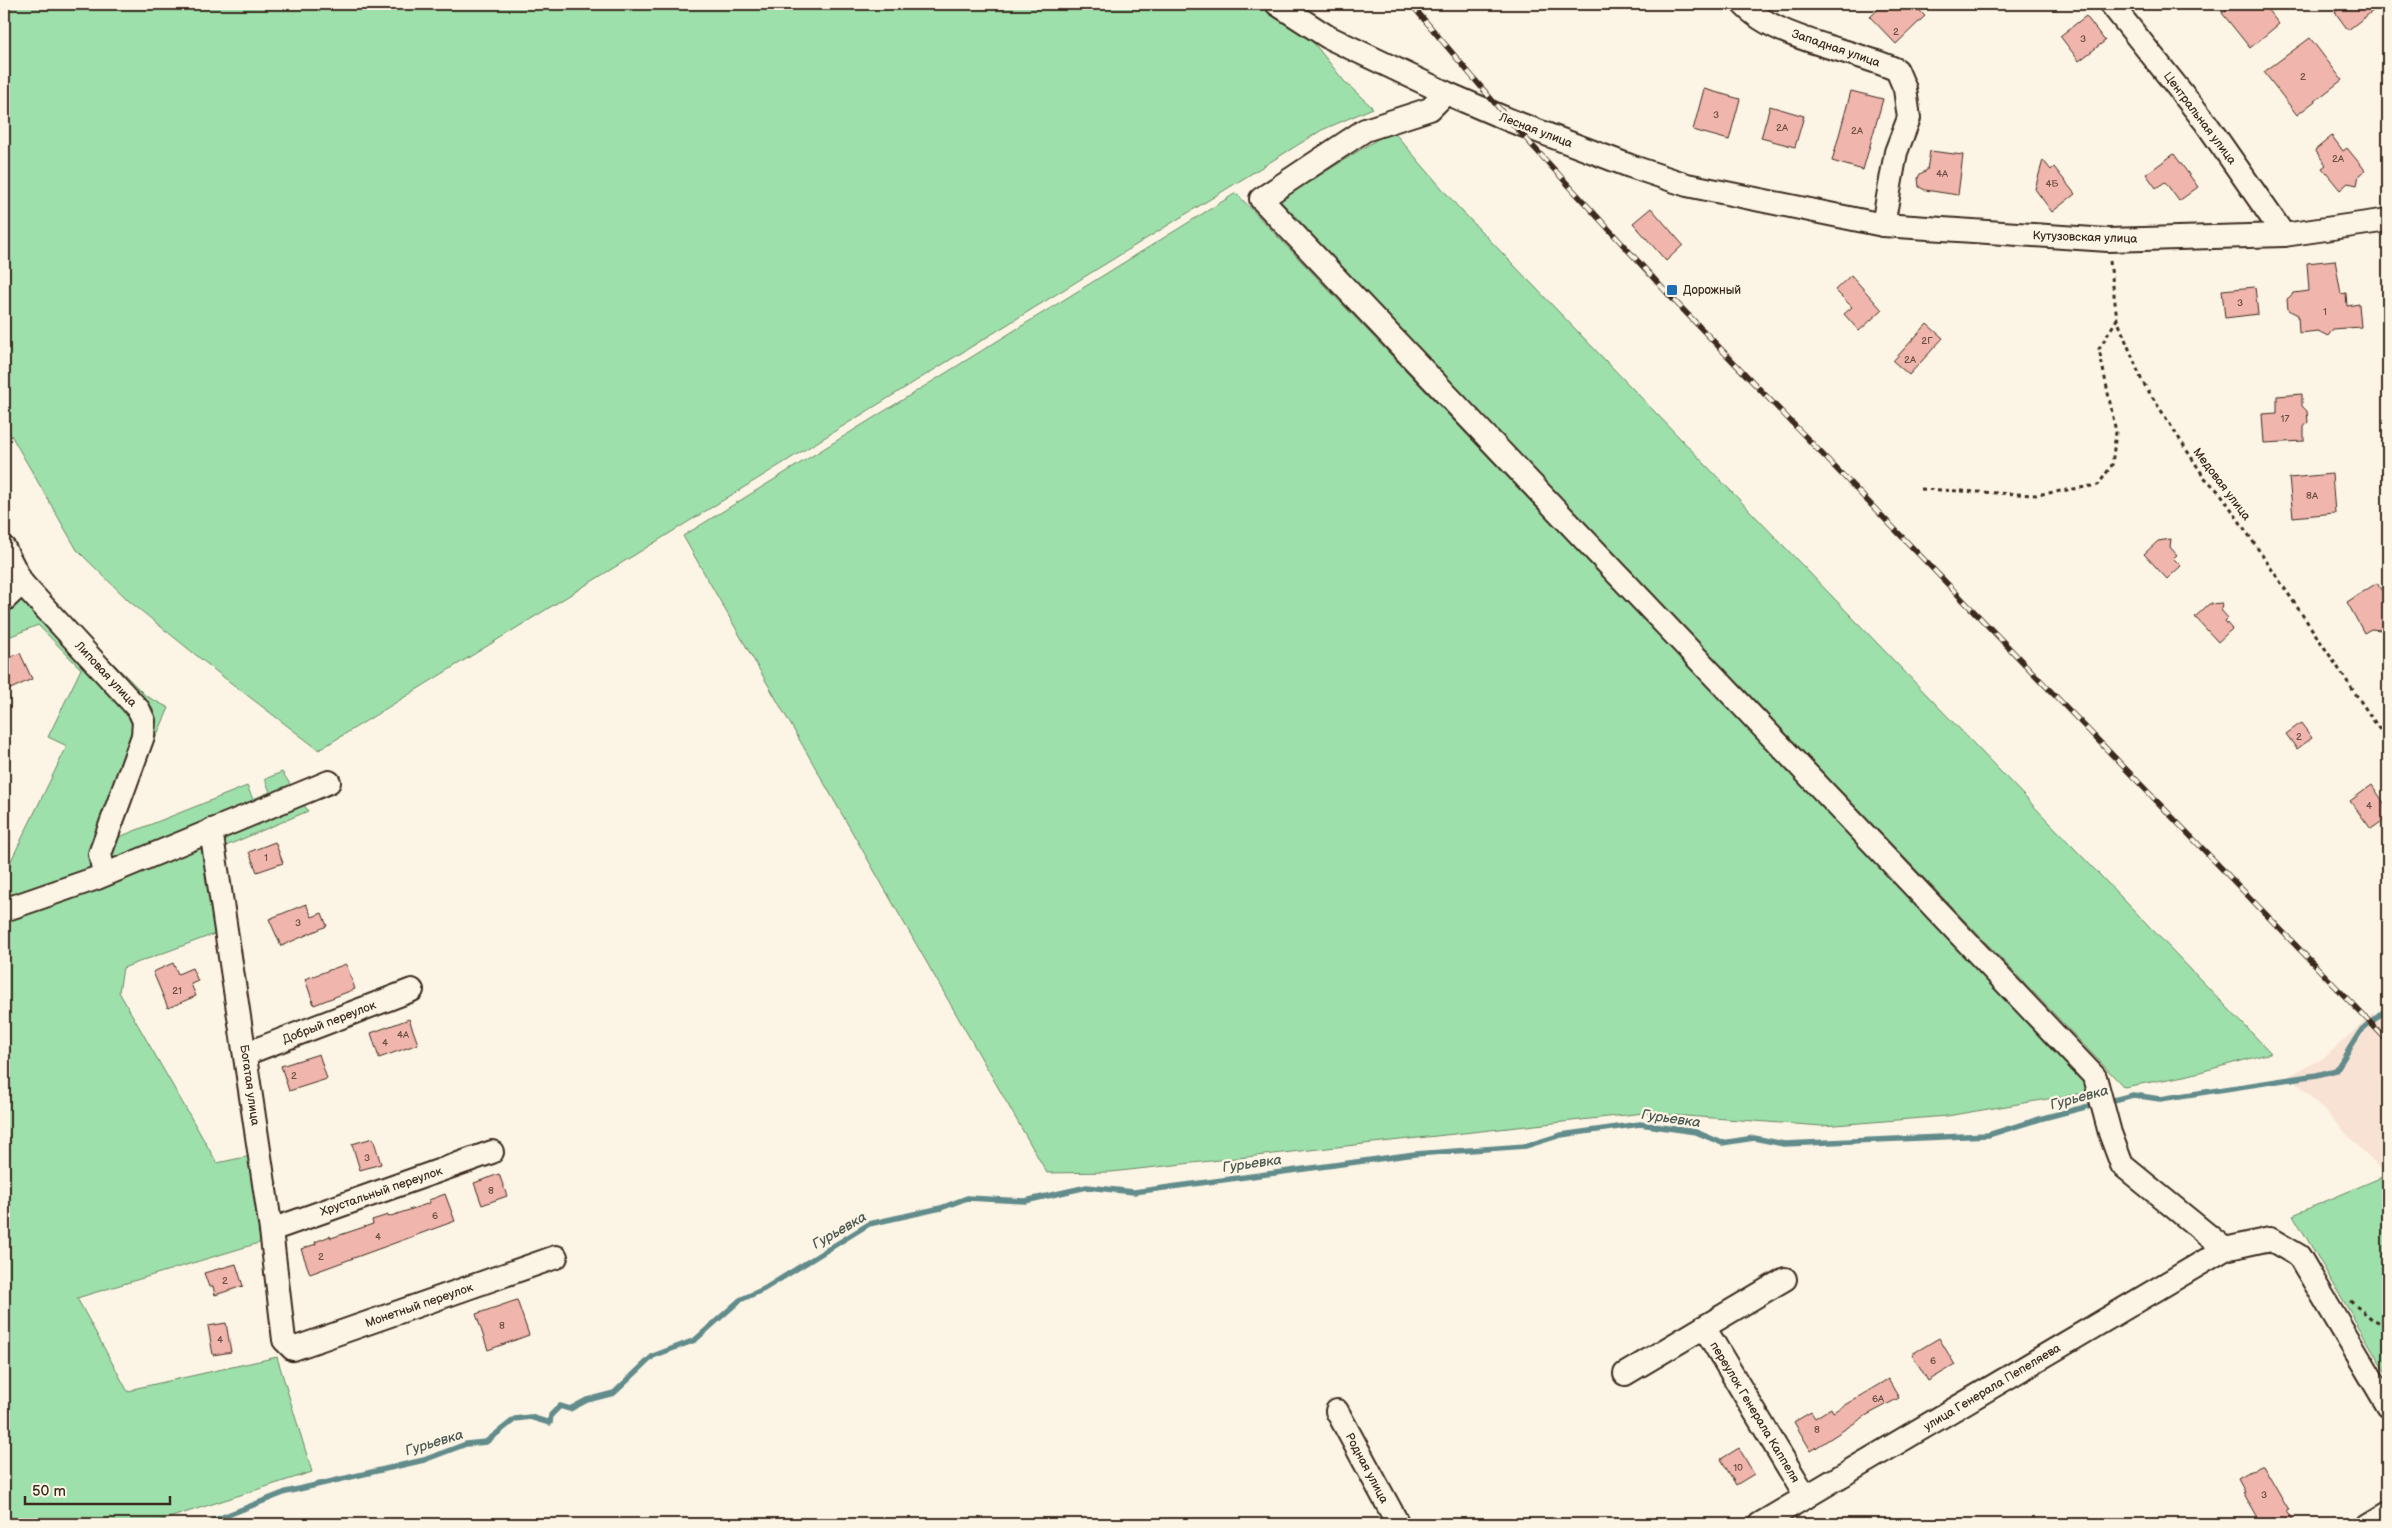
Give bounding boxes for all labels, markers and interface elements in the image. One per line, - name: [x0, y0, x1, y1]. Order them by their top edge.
- street label: Западная улица: [1790, 26, 1882, 71]
- house number: 2: [1893, 26, 1899, 38]
- house number: 3: [2080, 33, 2086, 45]
- street label: Центральная улица: [2160, 69, 2239, 167]
- house number: 2: [2300, 71, 2306, 83]
- street label: Лесная улица: [1496, 109, 1575, 151]
- house number: 3: [1713, 109, 1719, 121]
- house number: 2А: [1776, 122, 1789, 134]
- house number: 2А: [1851, 125, 1864, 137]
- house number: 2А: [2332, 153, 2345, 165]
- house number: 4А: [1936, 168, 1949, 180]
- house number: 4Б: [2045, 178, 2059, 190]
- street label: Кутузовская улица: [2032, 228, 2138, 247]
- marker: Дорожный: [1665, 283, 1679, 297]
- place label: Дорожный: [1683, 283, 1741, 298]
- house number: 3: [2237, 297, 2243, 309]
- house number: 1: [2323, 306, 2327, 318]
- house number: 2Г: [1921, 335, 1933, 347]
- house number: 2А: [1904, 354, 1917, 366]
- house number: 17: [2281, 413, 2289, 425]
- street label: Медовая улица: [2190, 445, 2254, 523]
- house number: 8А: [2306, 490, 2319, 502]
- street label: Липовая улица: [71, 638, 140, 710]
- house number: 2: [2296, 731, 2302, 743]
- house number: 4: [2366, 800, 2372, 812]
- house number: 1: [264, 852, 268, 864]
- house number: 3: [295, 917, 301, 929]
- house number: 21: [172, 985, 182, 997]
- street label: Добрый переулок: [280, 998, 379, 1047]
- house number: 4А: [397, 1029, 410, 1041]
- house number: 4: [382, 1037, 388, 1049]
- street label: Богатая улица: [236, 1044, 263, 1127]
- house number: 2: [291, 1070, 297, 1082]
- water label: Гурьевка: [2048, 1082, 2110, 1113]
- water label: Гурьевка: [1640, 1106, 1702, 1131]
- water label: Гурьевка: [1221, 1151, 1283, 1176]
- house number: 3: [364, 1152, 370, 1164]
- street label: Хрустальный переулок: [318, 1163, 445, 1219]
- house number: 8: [488, 1185, 494, 1197]
- water label: Гурьевка: [809, 1208, 869, 1253]
- house number: 6: [432, 1210, 438, 1222]
- house number: 4: [375, 1231, 381, 1243]
- house number: 2: [318, 1251, 324, 1263]
- house number: 2: [222, 1275, 228, 1287]
- street label: Монетный переулок: [363, 1280, 476, 1331]
- house number: 8: [499, 1320, 505, 1332]
- house number: 4: [217, 1334, 223, 1346]
- street label: переулок Генерала Каппеля: [1706, 1339, 1803, 1486]
- street label: улица Генерала Пепеляева: [1921, 1341, 2063, 1434]
- house number: 6: [1930, 1355, 1936, 1367]
- house number: 6А: [1872, 1393, 1885, 1405]
- house number: 8: [1814, 1424, 1820, 1436]
- water label: Гурьевка: [403, 1426, 465, 1459]
- street label: Родная улица: [1342, 1430, 1391, 1506]
- house number: 10: [1733, 1462, 1743, 1474]
- scale bar: [25, 1473, 170, 1505]
- text: 50 m: [32, 1482, 66, 1501]
- house number: 3: [2261, 1489, 2267, 1501]

